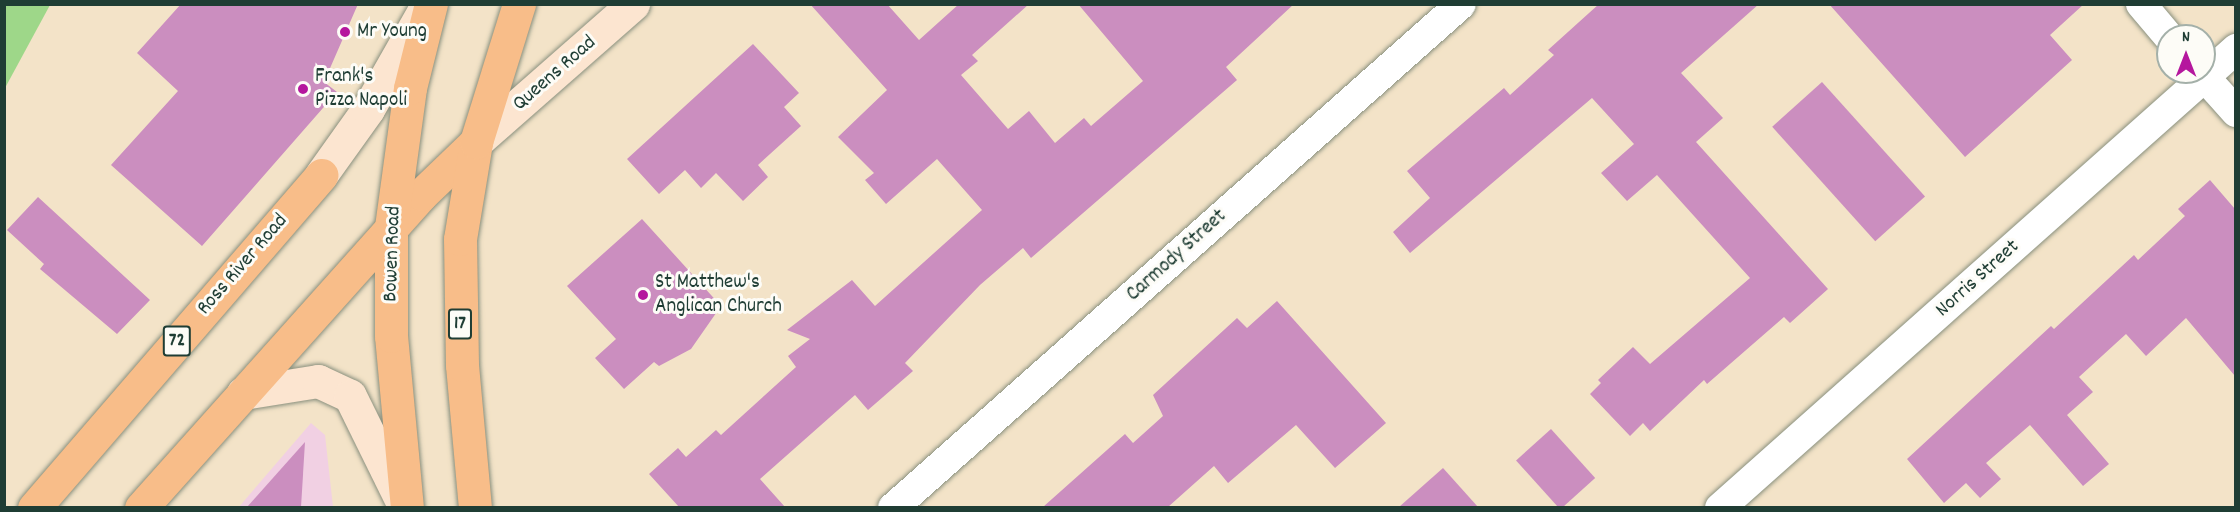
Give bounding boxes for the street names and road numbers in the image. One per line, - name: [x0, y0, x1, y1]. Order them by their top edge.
- street label: Queens Road: [508, 31, 602, 117]
- street label: Carmody Street: [1122, 204, 1232, 308]
- street label: Bowen Road: [379, 206, 407, 302]
- street label: Ross River Road: [192, 209, 294, 321]
- street label: Norris Street: [1931, 235, 2025, 323]
- road number: 17: [446, 307, 474, 341]
- road number: 72: [162, 324, 192, 358]

